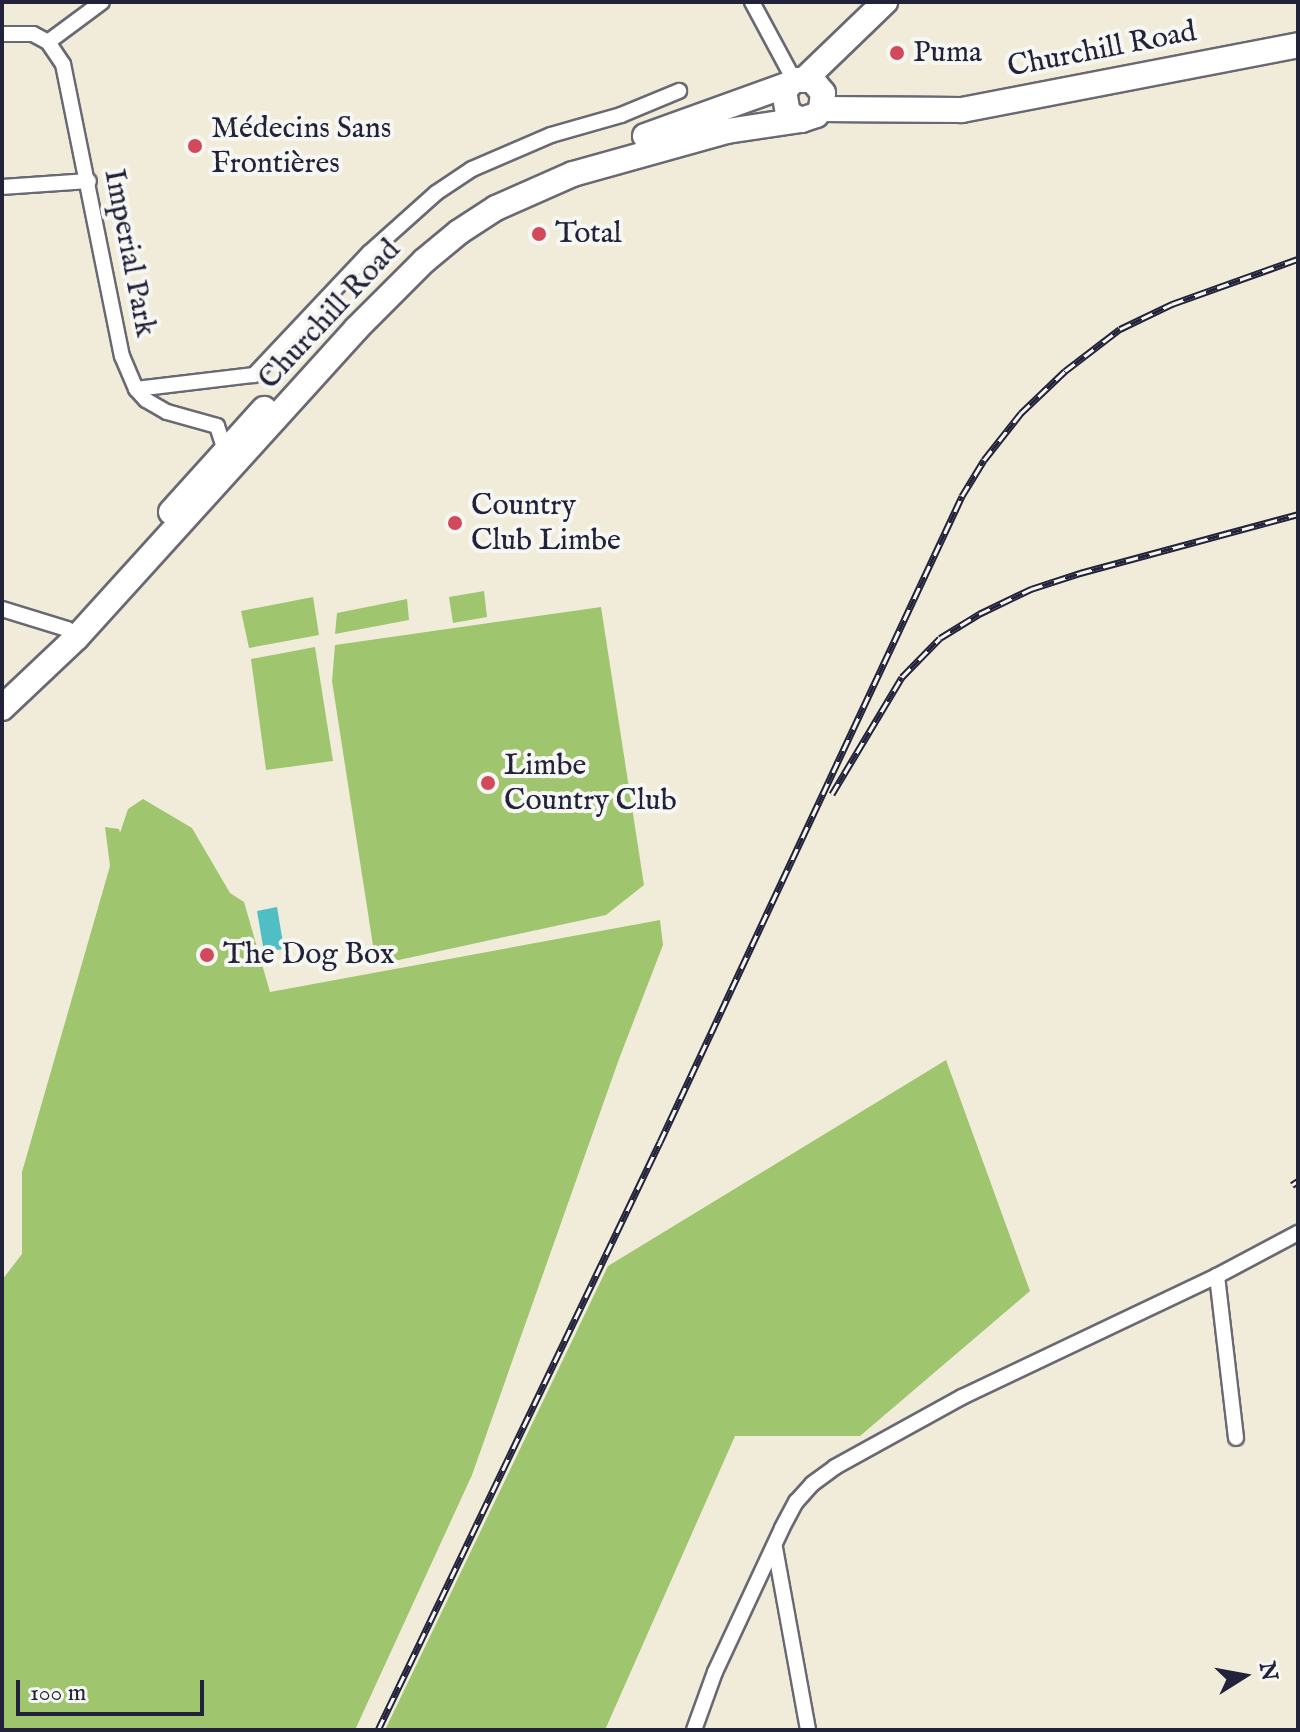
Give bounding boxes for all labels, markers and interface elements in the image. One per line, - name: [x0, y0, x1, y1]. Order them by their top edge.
- street label: Churchill Road: [1005, 14, 1199, 86]
- place label: Puma: [913, 35, 982, 71]
- marker: Puma: [888, 44, 906, 62]
- place label: Médecins Sans Frontières: [211, 111, 391, 182]
- marker: Médecins Sans Frontières: [186, 137, 204, 155]
- street label: Imperial Park: [95, 166, 163, 340]
- place label: Total: [555, 216, 622, 252]
- marker: Total: [530, 225, 548, 243]
- street label: Churchill Road: [252, 233, 408, 397]
- place label: Country Club Limbe: [471, 488, 621, 558]
- marker: Country Club Limbe: [446, 514, 464, 532]
- place label: Limbe Country Club: [504, 748, 677, 818]
- marker: Limbe Country Club: [479, 774, 497, 792]
- place label: The Dog Box: [223, 937, 395, 973]
- marker: The Dog Box: [198, 946, 216, 964]
- north arrow: [1204, 1636, 1284, 1716]
- text: N: [1252, 1659, 1283, 1683]
- scale bar: [20, 1664, 208, 1714]
- text: 100 m: [30, 1678, 86, 1709]

